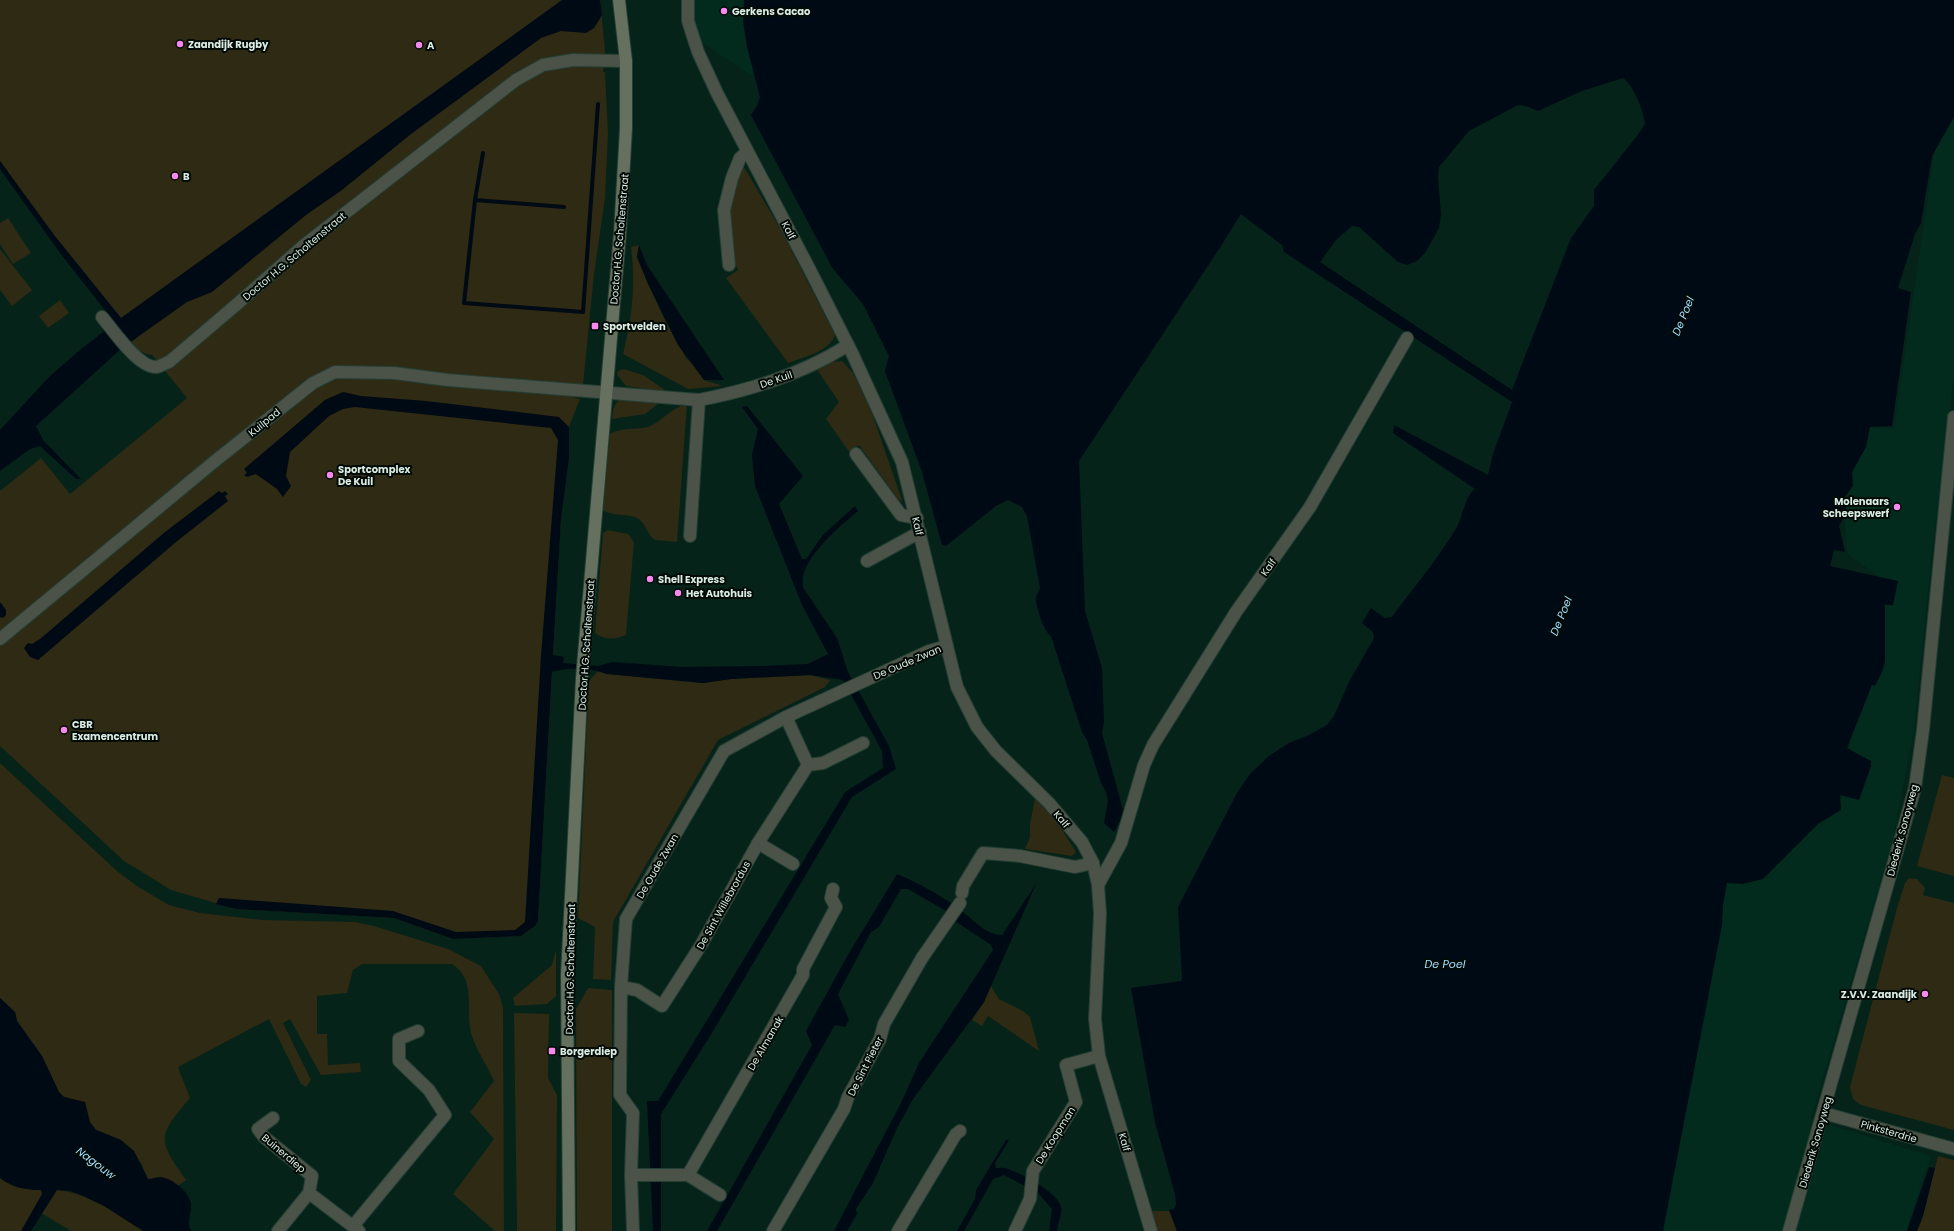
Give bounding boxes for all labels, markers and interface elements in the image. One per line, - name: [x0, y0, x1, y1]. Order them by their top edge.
- place label: Gerkens Cacao: [732, 4, 811, 19]
- marker: Gerkens Cacao: [719, 6, 729, 16]
- place label: Zaandijk Rugby: [188, 37, 269, 52]
- place label: A: [427, 38, 435, 53]
- marker: Zaandijk Rugby: [175, 39, 185, 49]
- marker: A: [414, 40, 424, 50]
- place label: B: [183, 169, 190, 184]
- marker: B: [170, 171, 180, 181]
- street label: Doctor H.G. Scholtenstraat: [606, 173, 633, 305]
- street label: Doctor H.G. Scholtenstraat: [239, 208, 349, 304]
- street label: Kalf: [778, 219, 800, 242]
- water label: De Poel: [1668, 294, 1698, 338]
- place label: Sportvelden: [603, 319, 666, 334]
- marker: Sportvelden: [590, 321, 600, 331]
- street label: De Kuil: [758, 367, 794, 392]
- street label: Kuilpad: [245, 405, 284, 440]
- place label: Sportcomplex De Kuil: [338, 462, 411, 489]
- marker: Sportcomplex De Kuil: [325, 470, 335, 480]
- place label: Molenaars Scheepswerf: [1823, 494, 1889, 521]
- marker: Molenaars Scheepswerf: [1892, 502, 1902, 512]
- street label: Kalf: [908, 515, 927, 537]
- street label: Kalf: [1257, 555, 1280, 579]
- place label: Shell Express: [658, 572, 725, 587]
- marker: Shell Express: [645, 574, 655, 584]
- street label: Doctor H.G. Scholtenstraat: [574, 579, 599, 711]
- place label: Het Autohuis: [686, 586, 753, 601]
- marker: Het Autohuis: [673, 588, 683, 598]
- water label: De Poel: [1546, 594, 1576, 638]
- street label: De Oude Zwan: [871, 641, 944, 684]
- place label: CBR Examencentrum: [72, 717, 159, 744]
- marker: CBR Examencentrum: [59, 725, 69, 735]
- street label: Diederik Sonoyweg: [1883, 783, 1922, 878]
- street label: Kalf: [1050, 807, 1073, 831]
- street label: De Oude Zwan: [633, 831, 682, 901]
- street label: De Sint Willebrordus: [693, 858, 754, 952]
- street label: Doctor H.G. Scholtenstraat: [562, 903, 579, 1035]
- water label: De Poel: [1425, 956, 1466, 972]
- place label: Z.V.V. Zaandijk: [1841, 987, 1918, 1002]
- marker: Z.V.V. Zaandijk: [1920, 989, 1930, 999]
- street label: De Almanak: [744, 1013, 787, 1073]
- street label: De Sint Pieter: [844, 1034, 887, 1099]
- place label: Borgerdiep: [560, 1044, 617, 1059]
- marker: Borgerdiep: [547, 1046, 557, 1056]
- street label: Diederik Sonoyweg: [1795, 1095, 1836, 1190]
- street label: De Koopman: [1032, 1104, 1079, 1167]
- street label: Pinksterdrie: [1859, 1116, 1919, 1147]
- street label: Buinerdiep: [258, 1130, 309, 1176]
- street label: Kalf: [1115, 1131, 1134, 1153]
- water label: Nagouw: [73, 1143, 120, 1184]

